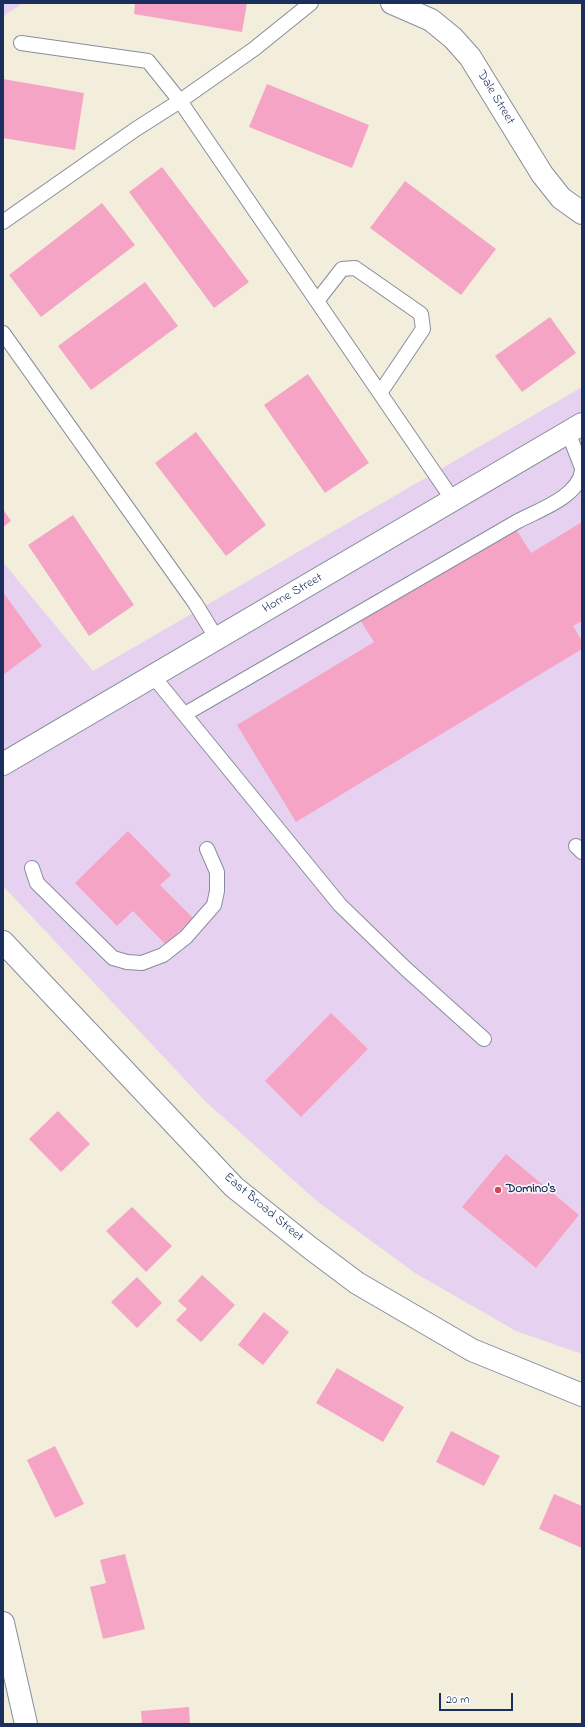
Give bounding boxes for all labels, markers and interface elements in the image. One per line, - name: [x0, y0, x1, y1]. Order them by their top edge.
- street label: Dale Street: [473, 68, 517, 128]
- street label: Horne Street: [260, 571, 326, 617]
- street label: East Broad Street: [220, 1170, 306, 1246]
- place label: Domino's: [506, 1182, 556, 1198]
- marker: Domino's: [493, 1185, 503, 1195]
- scale bar: [441, 1685, 515, 1711]
- text: 20 m: [446, 1691, 469, 1709]

